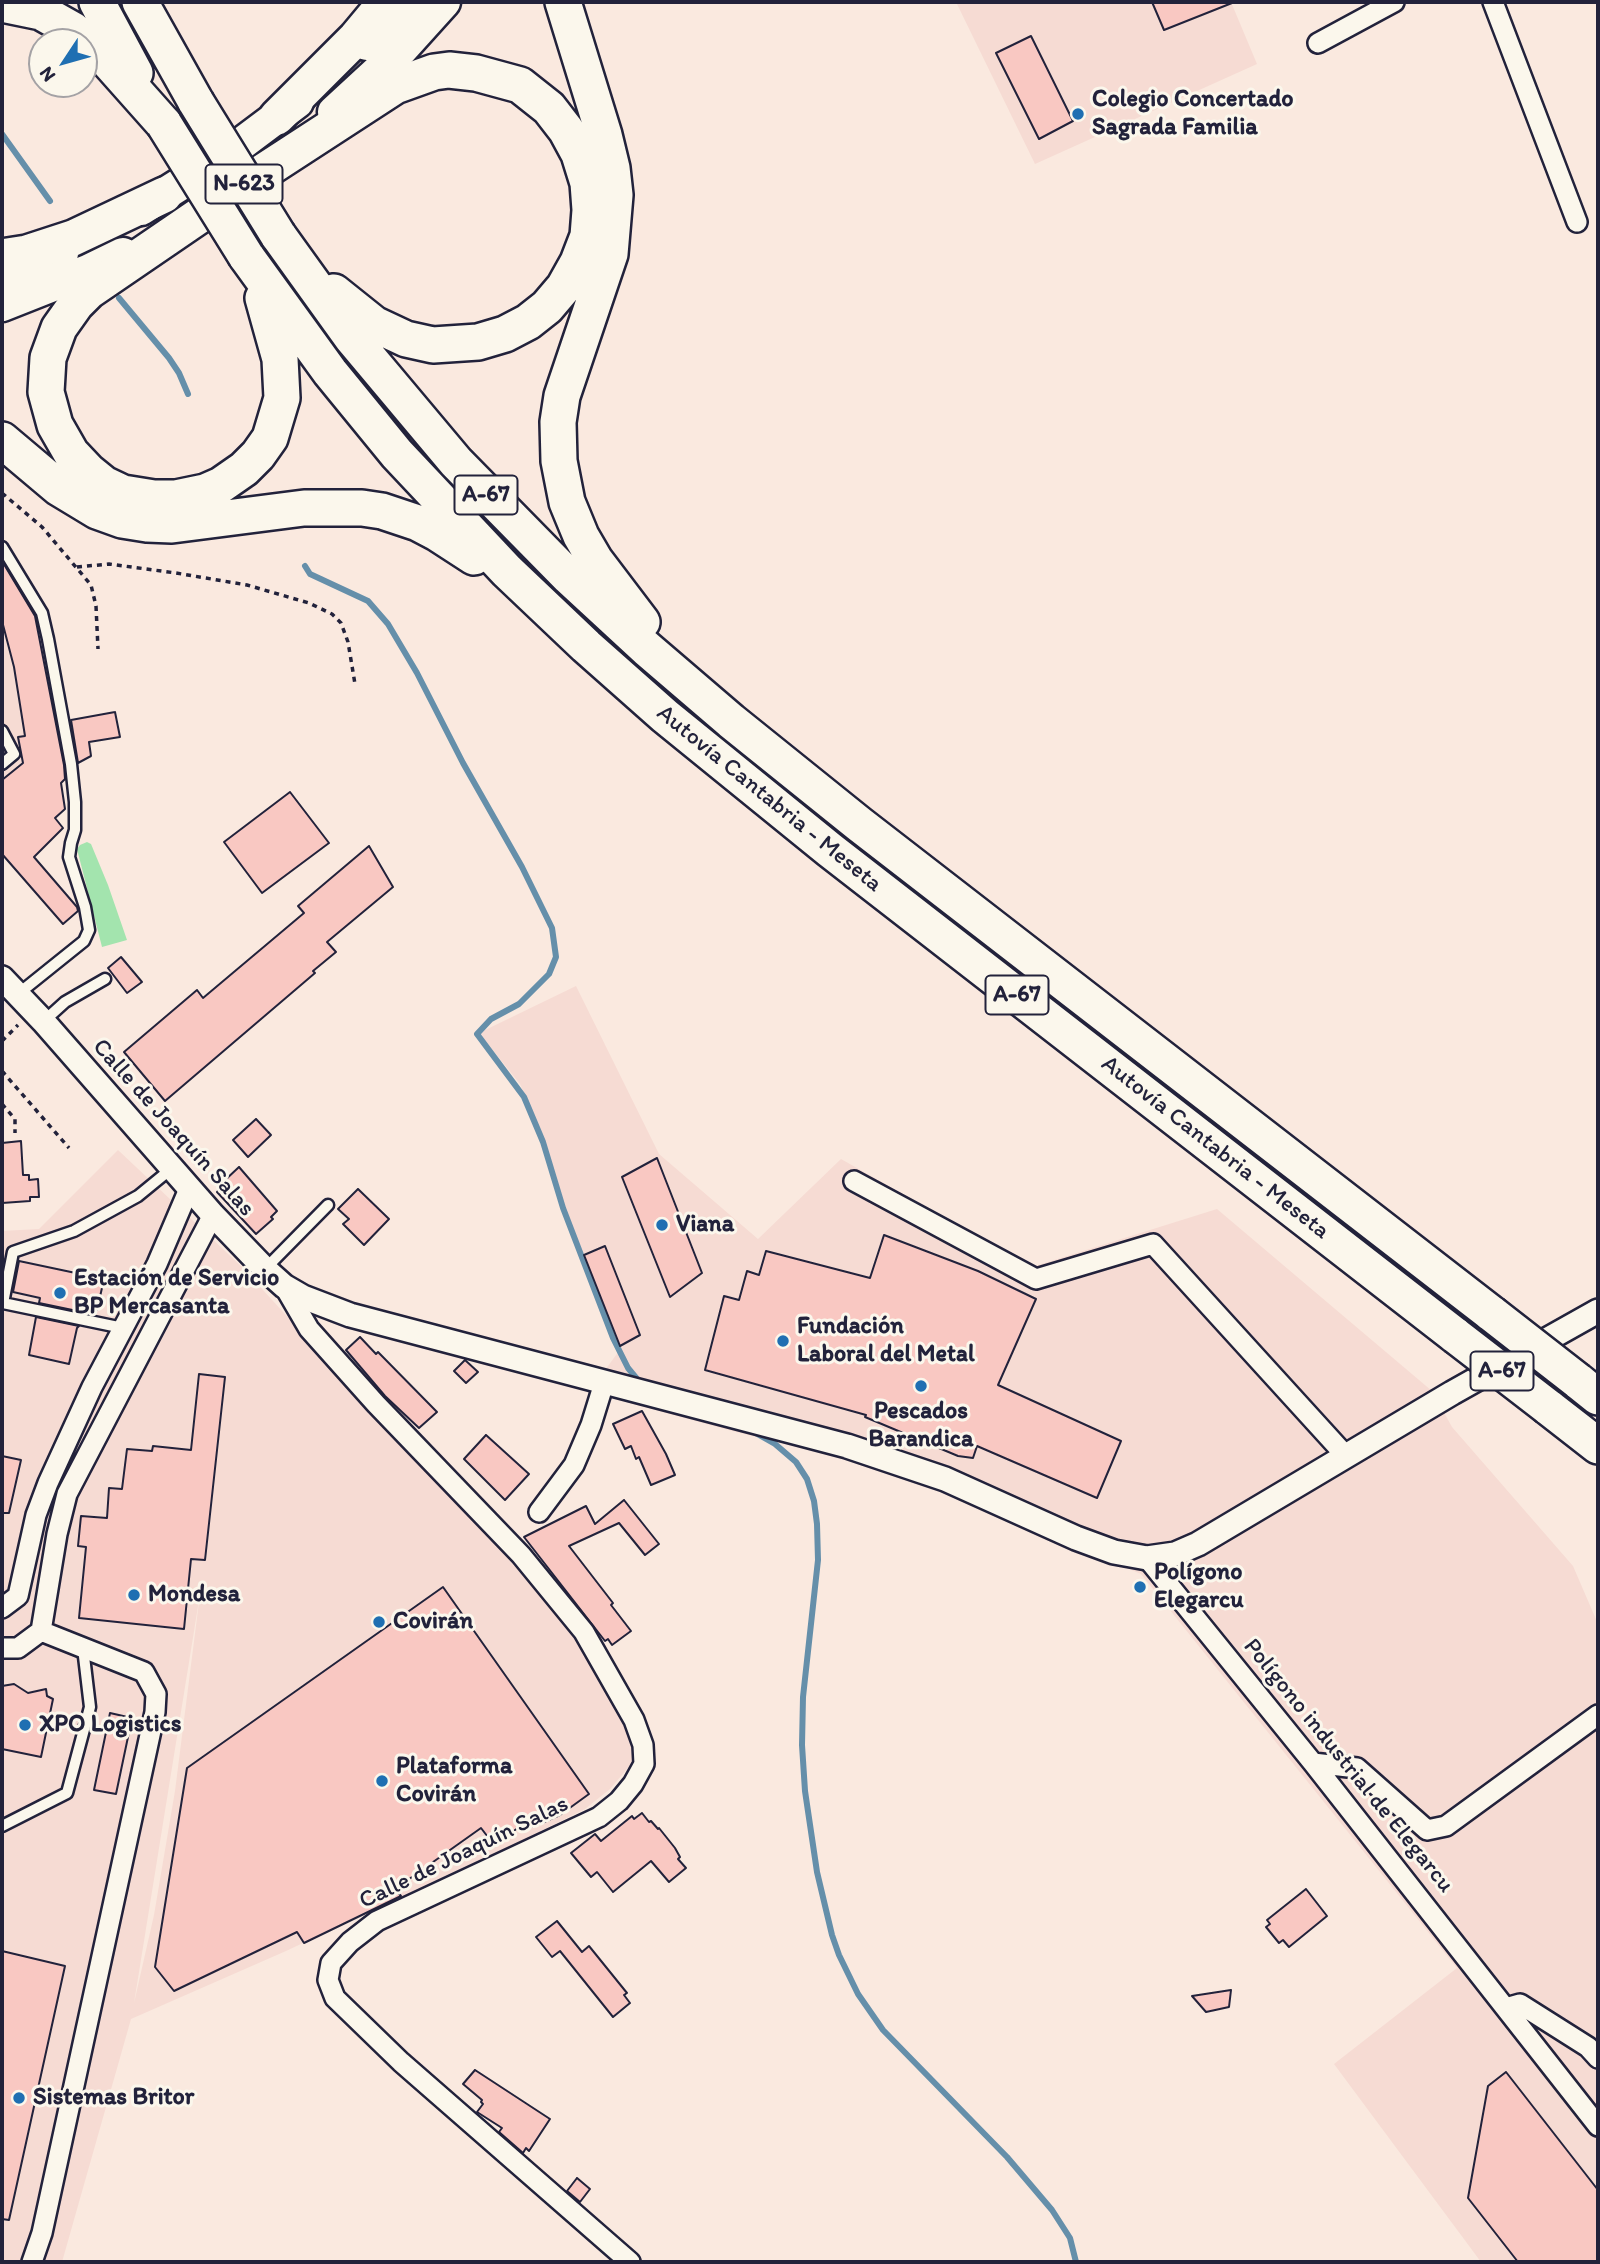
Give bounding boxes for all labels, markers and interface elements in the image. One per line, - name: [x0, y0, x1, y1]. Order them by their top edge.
- north arrow: [28, 28, 98, 98]
- text: N: [34, 63, 60, 86]
- place label: Colegio Concertado Sagrada Familia: [1092, 86, 1294, 142]
- marker: Colegio Concertado Sagrada Familia: [1070, 106, 1086, 122]
- road number: N-623: [205, 164, 282, 204]
- road number: A-67: [454, 475, 518, 514]
- street label: Autovía Cantabria - Meseta: [650, 699, 888, 899]
- road number: A-67: [986, 976, 1048, 1014]
- street label: Calle de Joaquín Salas: [86, 1033, 260, 1223]
- street label: Autovía Cantabria - Meseta: [1095, 1050, 1335, 1246]
- place label: Viana: [676, 1211, 734, 1239]
- marker: Viana: [654, 1217, 670, 1233]
- place label: Estación de Servicio BP Mercasanta: [74, 1265, 279, 1321]
- marker: Estación de Servicio BP Mercasanta: [52, 1285, 68, 1301]
- place label: Fundación Laboral del Metal: [797, 1313, 975, 1369]
- marker: Fundación Laboral del Metal: [775, 1333, 791, 1349]
- road number: A-67: [1470, 1352, 1534, 1390]
- marker: Pescados Barandica: [913, 1378, 929, 1394]
- place label: Pescados Barandica: [868, 1398, 974, 1454]
- place label: Polígono Elegarcu: [1154, 1559, 1244, 1615]
- marker: Polígono Elegarcu: [1132, 1579, 1148, 1595]
- place label: Mondesa: [148, 1581, 240, 1609]
- marker: Mondesa: [126, 1587, 142, 1603]
- place label: Covirán: [393, 1608, 473, 1636]
- marker: Covirán: [371, 1614, 387, 1630]
- street label: Polígono industrial de Elegarcu: [1237, 1633, 1459, 1899]
- place label: XPO Logistics: [39, 1711, 181, 1739]
- marker: XPO Logistics: [17, 1717, 33, 1733]
- place label: Plataforma Covirán: [396, 1753, 512, 1809]
- marker: Plataforma Covirán: [374, 1773, 390, 1789]
- street label: Calle de Joaquín Salas: [355, 1790, 573, 1916]
- place label: Sistemas Britor: [33, 2084, 194, 2112]
- marker: Sistemas Britor: [11, 2090, 27, 2106]

